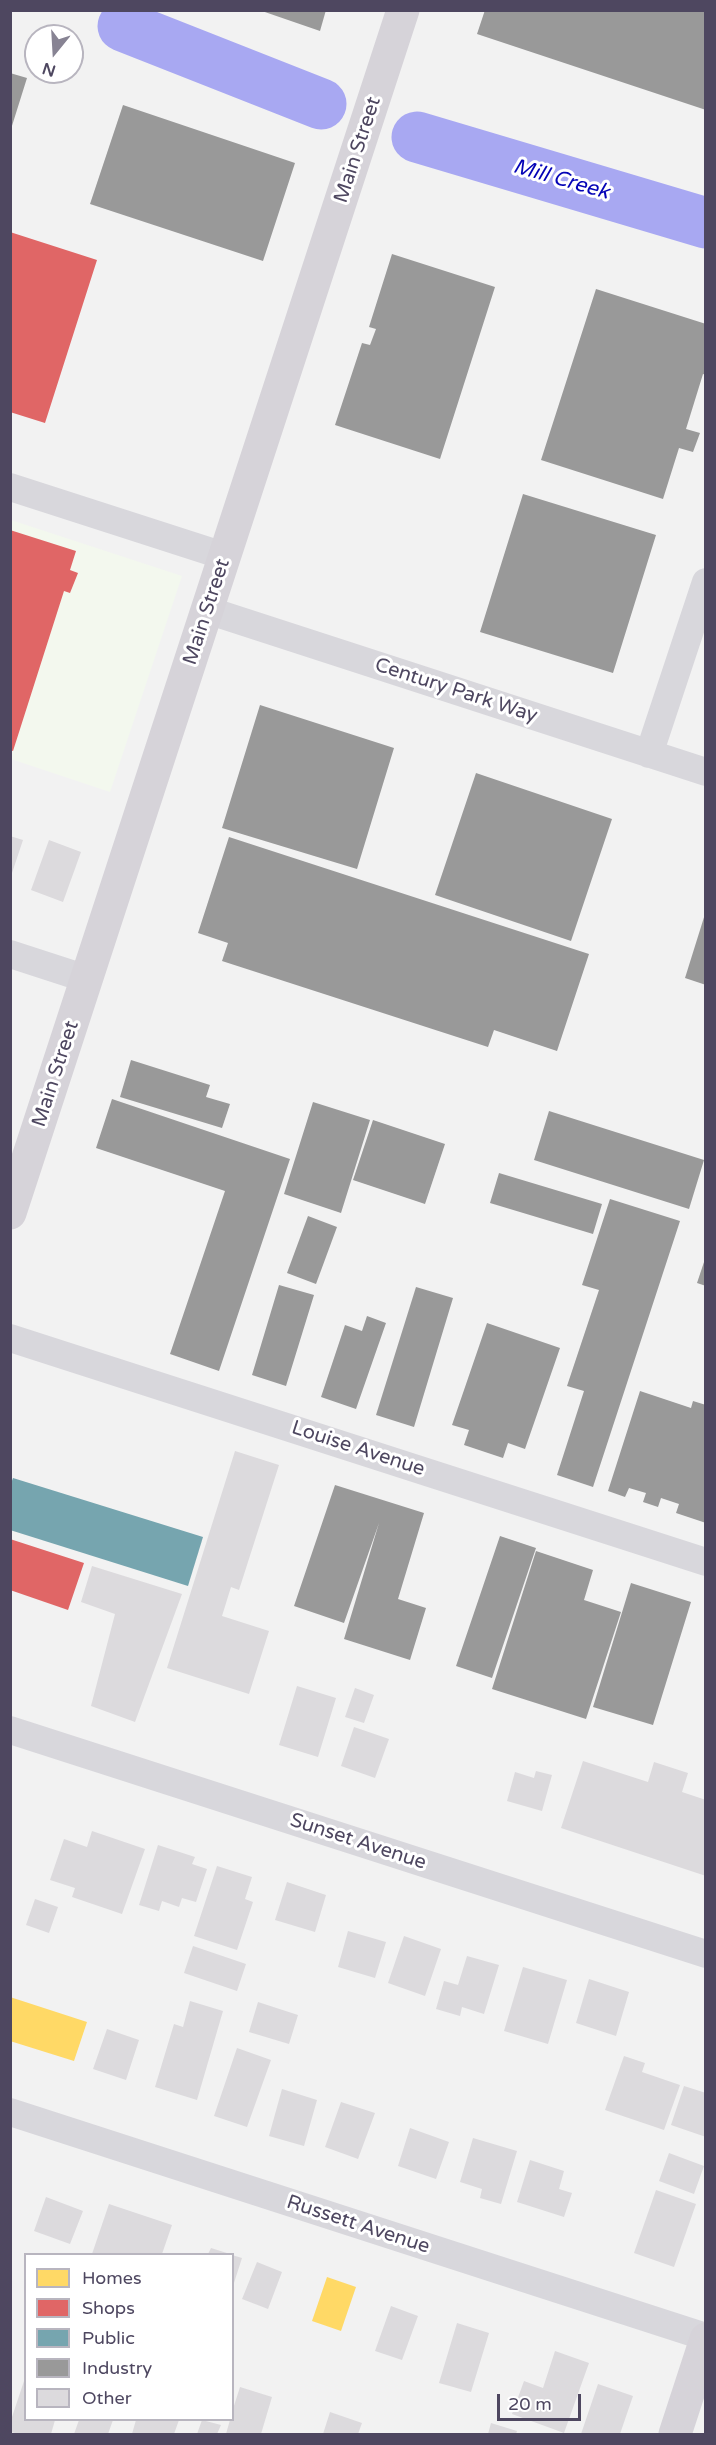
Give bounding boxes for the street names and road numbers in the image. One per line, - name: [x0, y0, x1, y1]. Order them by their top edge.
- street label: Main Street: [330, 94, 386, 206]
- street label: Main Street: [179, 556, 235, 668]
- street label: Century Park Way: [372, 653, 540, 729]
- street label: Main Street: [28, 1018, 84, 1130]
- street label: Louise Avenue: [288, 1416, 428, 1482]
- street label: Sunset Avenue: [287, 1809, 429, 1875]
- street label: Russett Avenue: [283, 2191, 433, 2259]

